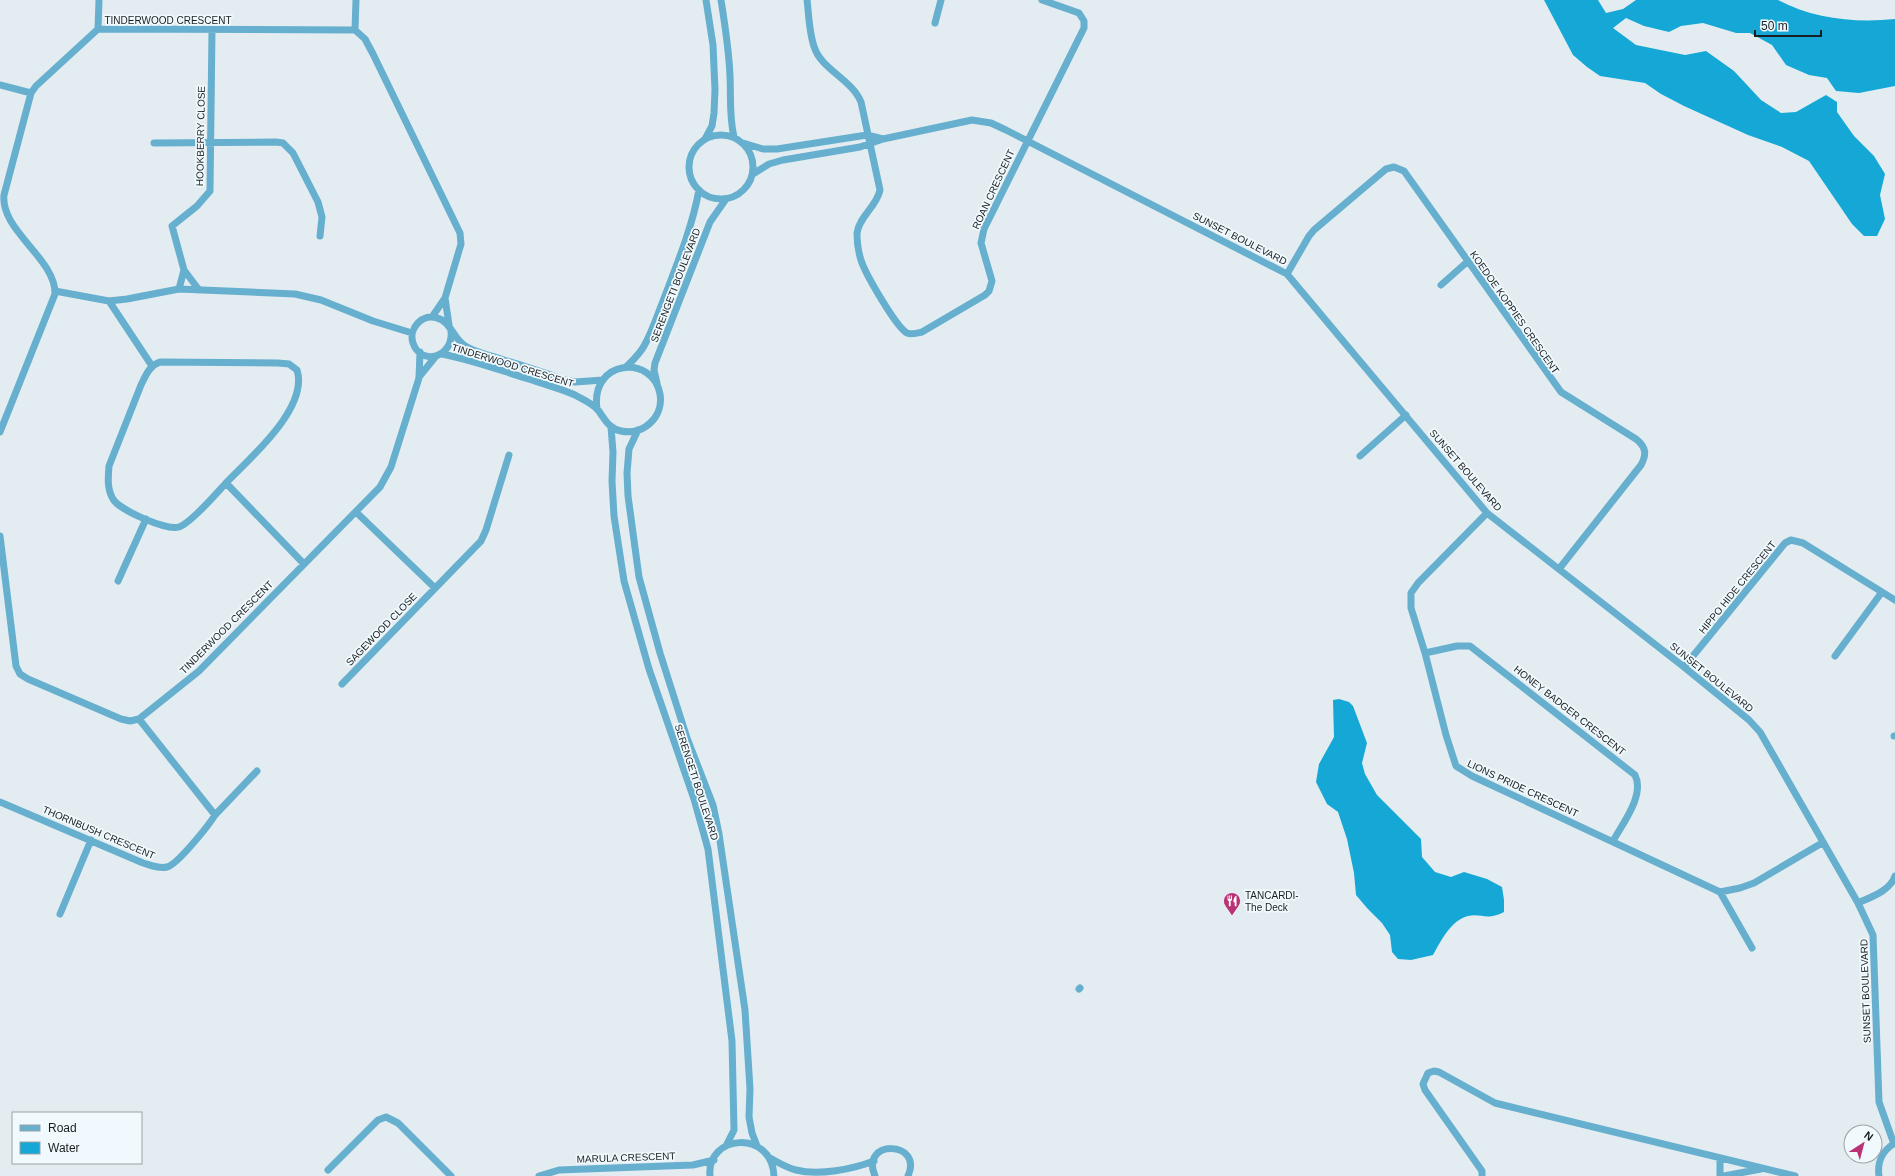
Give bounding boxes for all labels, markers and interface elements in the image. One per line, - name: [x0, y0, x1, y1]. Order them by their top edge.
- scale bar: [1755, 12, 1821, 38]
- street label: TINDERWOOD CRESCENT: [104, 15, 232, 26]
- text: 50 m: [1761, 19, 1788, 33]
- street label: HOOKBERRY CLOSE: [194, 85, 207, 186]
- street label: ROAN CRESCENT: [970, 148, 1017, 231]
- street label: SUNSET BOULEVARD: [1191, 210, 1289, 267]
- street label: SERENGETI BOULEVARD: [649, 226, 702, 344]
- street label: KOEDOE KOPPIES CRESCENT: [1468, 249, 1561, 376]
- street label: TINDERWOOD CRESCENT: [450, 342, 575, 389]
- street label: SUNSET BOULEVARD: [1427, 427, 1504, 513]
- street label: HIPPO HIDE CRESCENT: [1697, 539, 1778, 636]
- street label: TINDERWOOD CRESCENT: [178, 579, 275, 676]
- street label: SAGEWOOD CLOSE: [344, 591, 419, 668]
- street label: SUNSET BOULEVARD: [1668, 640, 1756, 714]
- street label: HONEY BADGER CRESCENT: [1512, 664, 1628, 757]
- street label: SERENGETI BOULEVARD: [673, 723, 721, 842]
- street label: LIONS PRIDE CRESCENT: [1466, 758, 1580, 819]
- street label: THORNBUSH CRESCENT: [41, 804, 157, 861]
- place label: TANCARDI- The Deck: [1245, 890, 1299, 913]
- restaurant icon: TANCARDI- The Deck: [1222, 891, 1242, 916]
- street label: SUNSET BOULEVARD: [1858, 939, 1873, 1043]
- legend: [12, 1112, 142, 1164]
- text: Road: [48, 1121, 77, 1135]
- north arrow: [1843, 1124, 1883, 1164]
- text: N: [1862, 1129, 1876, 1143]
- text: Water: [48, 1141, 80, 1155]
- street label: MARULA CRESCENT: [576, 1150, 676, 1165]

